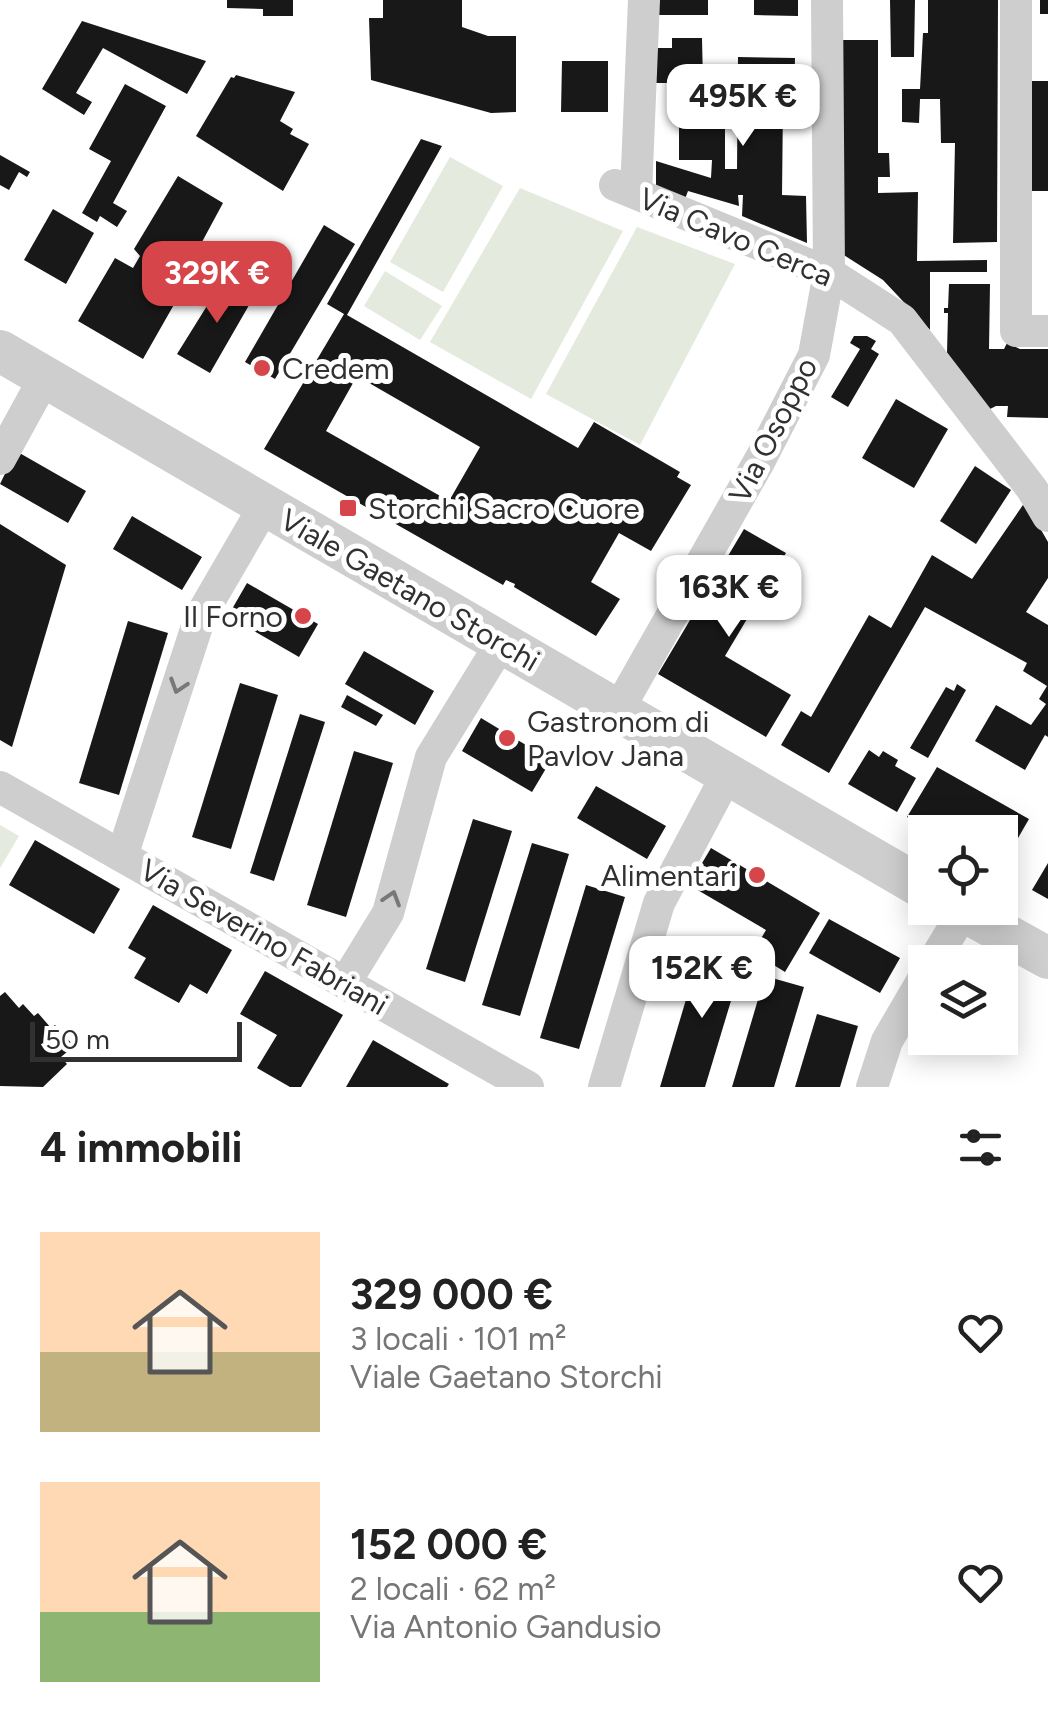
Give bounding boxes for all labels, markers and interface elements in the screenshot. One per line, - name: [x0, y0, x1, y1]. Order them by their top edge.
- pin: 495K €: [662, 64, 824, 149]
- text: 495K €: [689, 77, 797, 115]
- street label: Via Cavo Cerca: [634, 180, 838, 294]
- pin: 329K €: [136, 241, 298, 326]
- text: 329K €: [164, 254, 270, 292]
- place label: Credem: [282, 350, 390, 387]
- street label: Via Osoppo: [721, 351, 825, 509]
- marker: Credem: [251, 357, 273, 379]
- place label: Storchi Sacro Cuore: [368, 490, 640, 527]
- marker: Storchi Sacro Cuore: [337, 497, 359, 519]
- street label: Viale Gaetano Storchi: [274, 501, 546, 679]
- pin: 163K €: [648, 555, 810, 640]
- text: 163K €: [678, 568, 780, 606]
- place label: Il Forno: [183, 598, 283, 635]
- marker: Il Forno: [292, 605, 314, 627]
- one-way arrow: [169, 677, 189, 694]
- place label: Gastronom di Pavlov Jana: [527, 703, 710, 774]
- marker: Gastronom di Pavlov Jana: [496, 727, 518, 749]
- map controls: [908, 815, 1018, 1055]
- button: locate: [908, 815, 1018, 925]
- street label: Via Severino Fabriani: [133, 851, 395, 1023]
- place label: Alimentari: [601, 857, 737, 894]
- marker: Alimentari: [746, 864, 768, 886]
- one-way arrow: [380, 891, 401, 908]
- pin: 152K €: [621, 936, 783, 1021]
- button: layers: [908, 945, 1018, 1055]
- text: 152K €: [651, 949, 753, 987]
- scale bar: [30, 1017, 242, 1062]
- text: 50 m: [45, 1022, 110, 1056]
- icon: filters: [953, 1120, 1008, 1175]
- text: 4 immobili: [40, 1122, 243, 1173]
- text: 329 000 €: [350, 1269, 553, 1320]
- icon: home: [120, 1272, 240, 1392]
- icon: heart: [953, 1305, 1008, 1360]
- text: 3 locali · 101 m²: [350, 1320, 567, 1358]
- text: Viale Gaetano Storchi: [350, 1358, 663, 1396]
- text: 152 000 €: [350, 1519, 547, 1570]
- icon: home: [120, 1522, 240, 1642]
- icon: heart: [953, 1555, 1008, 1610]
- text: 2 locali · 62 m²: [350, 1570, 556, 1608]
- text: Via Antonio Gandusio: [350, 1608, 662, 1646]

